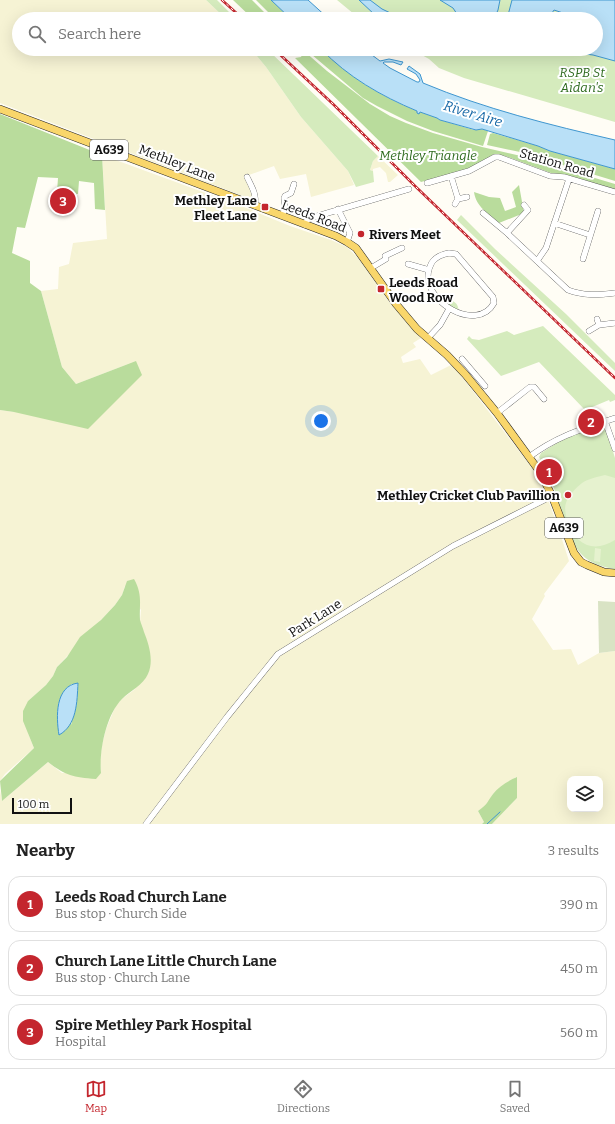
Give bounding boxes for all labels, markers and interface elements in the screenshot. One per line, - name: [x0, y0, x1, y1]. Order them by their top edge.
- search box: [12, 12, 603, 56]
- icon: search: [26, 23, 48, 45]
- text: Search here: [58, 25, 141, 43]
- park label: RSPB St Aidan's: [559, 65, 605, 95]
- water label: River Aire: [442, 97, 504, 131]
- road number: A639: [90, 140, 128, 160]
- street label: Methley Lane: [137, 142, 217, 184]
- street label: Station Road: [518, 145, 596, 181]
- park label: Methley Triangle: [379, 148, 477, 163]
- pin: 3: [50, 186, 76, 216]
- place label: Methley Lane Fleet Lane: [175, 193, 257, 223]
- street label: Leeds Road: [279, 197, 349, 235]
- marker: Methley Lane Fleet Lane: [260, 202, 270, 212]
- place label: Rivers Meet: [369, 227, 441, 242]
- marker: Rivers Meet: [356, 229, 366, 239]
- place label: Leeds Road Wood Row: [389, 275, 458, 305]
- marker: Leeds Road Wood Row: [376, 284, 386, 294]
- pin: 2: [578, 407, 604, 437]
- your location: [311, 411, 331, 431]
- pin: 1: [536, 457, 562, 487]
- place label: Methley Cricket Club Pavillion: [377, 488, 561, 503]
- marker: Methley Cricket Club Pavillion: [563, 490, 573, 500]
- road number: A639: [545, 518, 583, 538]
- street label: Park Lane: [286, 596, 344, 640]
- map controls: [567, 776, 603, 812]
- button: layers: [567, 776, 603, 812]
- scale bar: [12, 796, 72, 815]
- text: 100 m: [18, 798, 49, 811]
- text: Nearby: [16, 840, 75, 861]
- text: 3 results: [548, 843, 599, 858]
- text: Leeds Road Church Lane: [55, 888, 227, 906]
- text: 1: [27, 897, 33, 912]
- text: 390 m: [560, 897, 598, 912]
- text: Bus stop · Church Side: [55, 906, 187, 921]
- text: Church Lane Little Church Lane: [55, 952, 277, 970]
- text: 2: [26, 961, 34, 976]
- text: 450 m: [560, 961, 598, 976]
- text: Bus stop · Church Lane: [55, 970, 190, 985]
- text: Spire Methley Park Hospital: [55, 1016, 252, 1034]
- text: 3: [26, 1025, 34, 1040]
- text: 560 m: [560, 1025, 598, 1040]
- text: Hospital: [55, 1034, 106, 1049]
- tab: Map: [85, 1078, 107, 1115]
- tab: Directions: [277, 1078, 330, 1115]
- tab: Saved: [500, 1078, 530, 1115]

